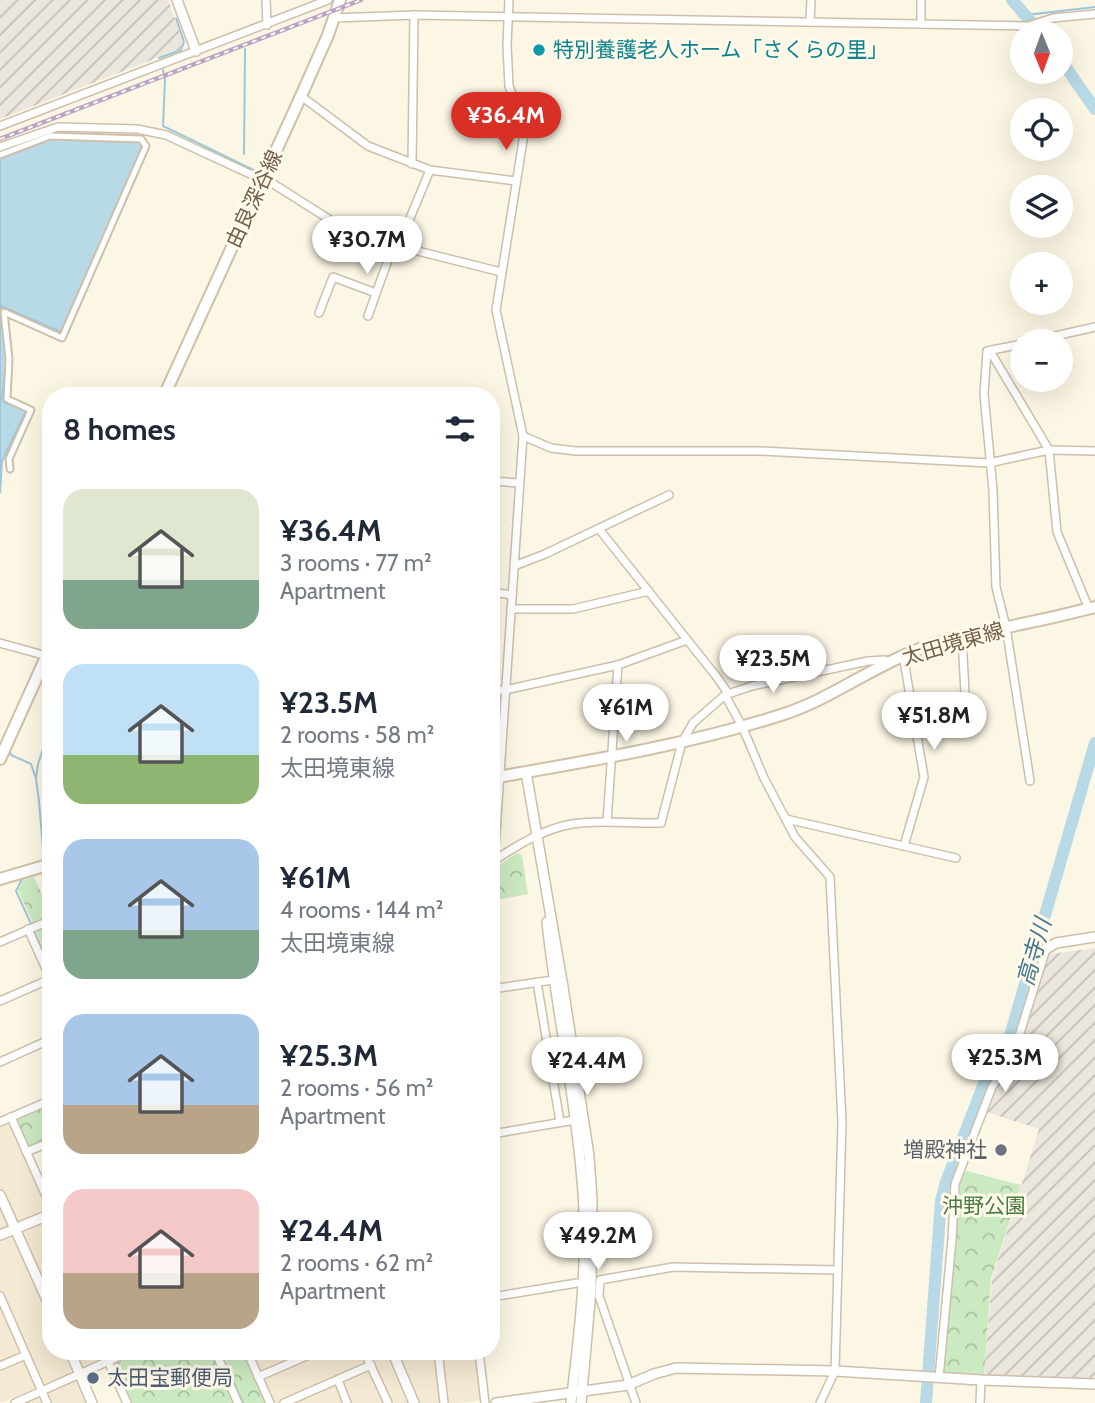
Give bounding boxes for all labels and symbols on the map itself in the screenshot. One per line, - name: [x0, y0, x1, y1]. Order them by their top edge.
- north arrow: [1010, 21, 1073, 84]
- place label: 特別養護老人ホーム「さくらの里」: [553, 37, 888, 62]
- marker: 特別養護老人ホーム「さくらの里」: [531, 42, 547, 58]
- pin: ¥36.4M: [449, 92, 563, 152]
- street label: 由良深谷線: [220, 146, 287, 252]
- pin: ¥30.7M: [310, 216, 424, 276]
- street label: 太田境東線: [899, 617, 1007, 670]
- pin: ¥23.5M: [716, 636, 830, 695]
- pin: ¥61M: [585, 684, 667, 744]
- pin: ¥51.8M: [877, 692, 991, 752]
- water label: 高寺川: [1011, 912, 1058, 989]
- pin: ¥25.3M: [948, 1034, 1062, 1094]
- pin: ¥24.4M: [530, 1038, 644, 1097]
- place label: 増殿神社: [903, 1137, 987, 1162]
- marker: 増殿神社: [993, 1142, 1009, 1158]
- park label: 沖野公園: [942, 1193, 1026, 1218]
- pin: ¥49.2M: [541, 1212, 655, 1272]
- place label: 太田宝郵便局: [107, 1365, 233, 1390]
- marker: 太田宝郵便局: [85, 1370, 101, 1386]

